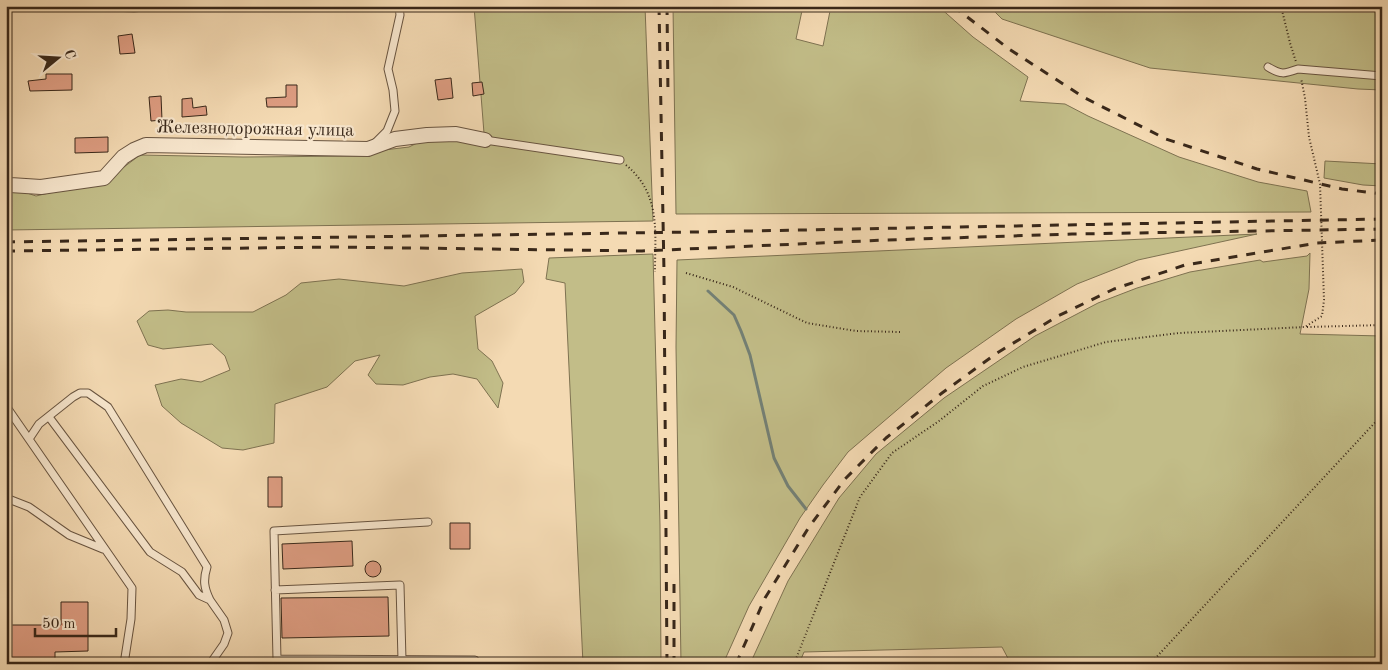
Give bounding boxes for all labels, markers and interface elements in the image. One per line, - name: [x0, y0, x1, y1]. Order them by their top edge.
- north arrow: [32, 32, 82, 82]
- text: С: [61, 48, 77, 61]
- street label: Железнодорожная улица: [156, 118, 354, 140]
- scale bar: [35, 605, 116, 637]
- text: 50 m: [42, 617, 76, 632]

